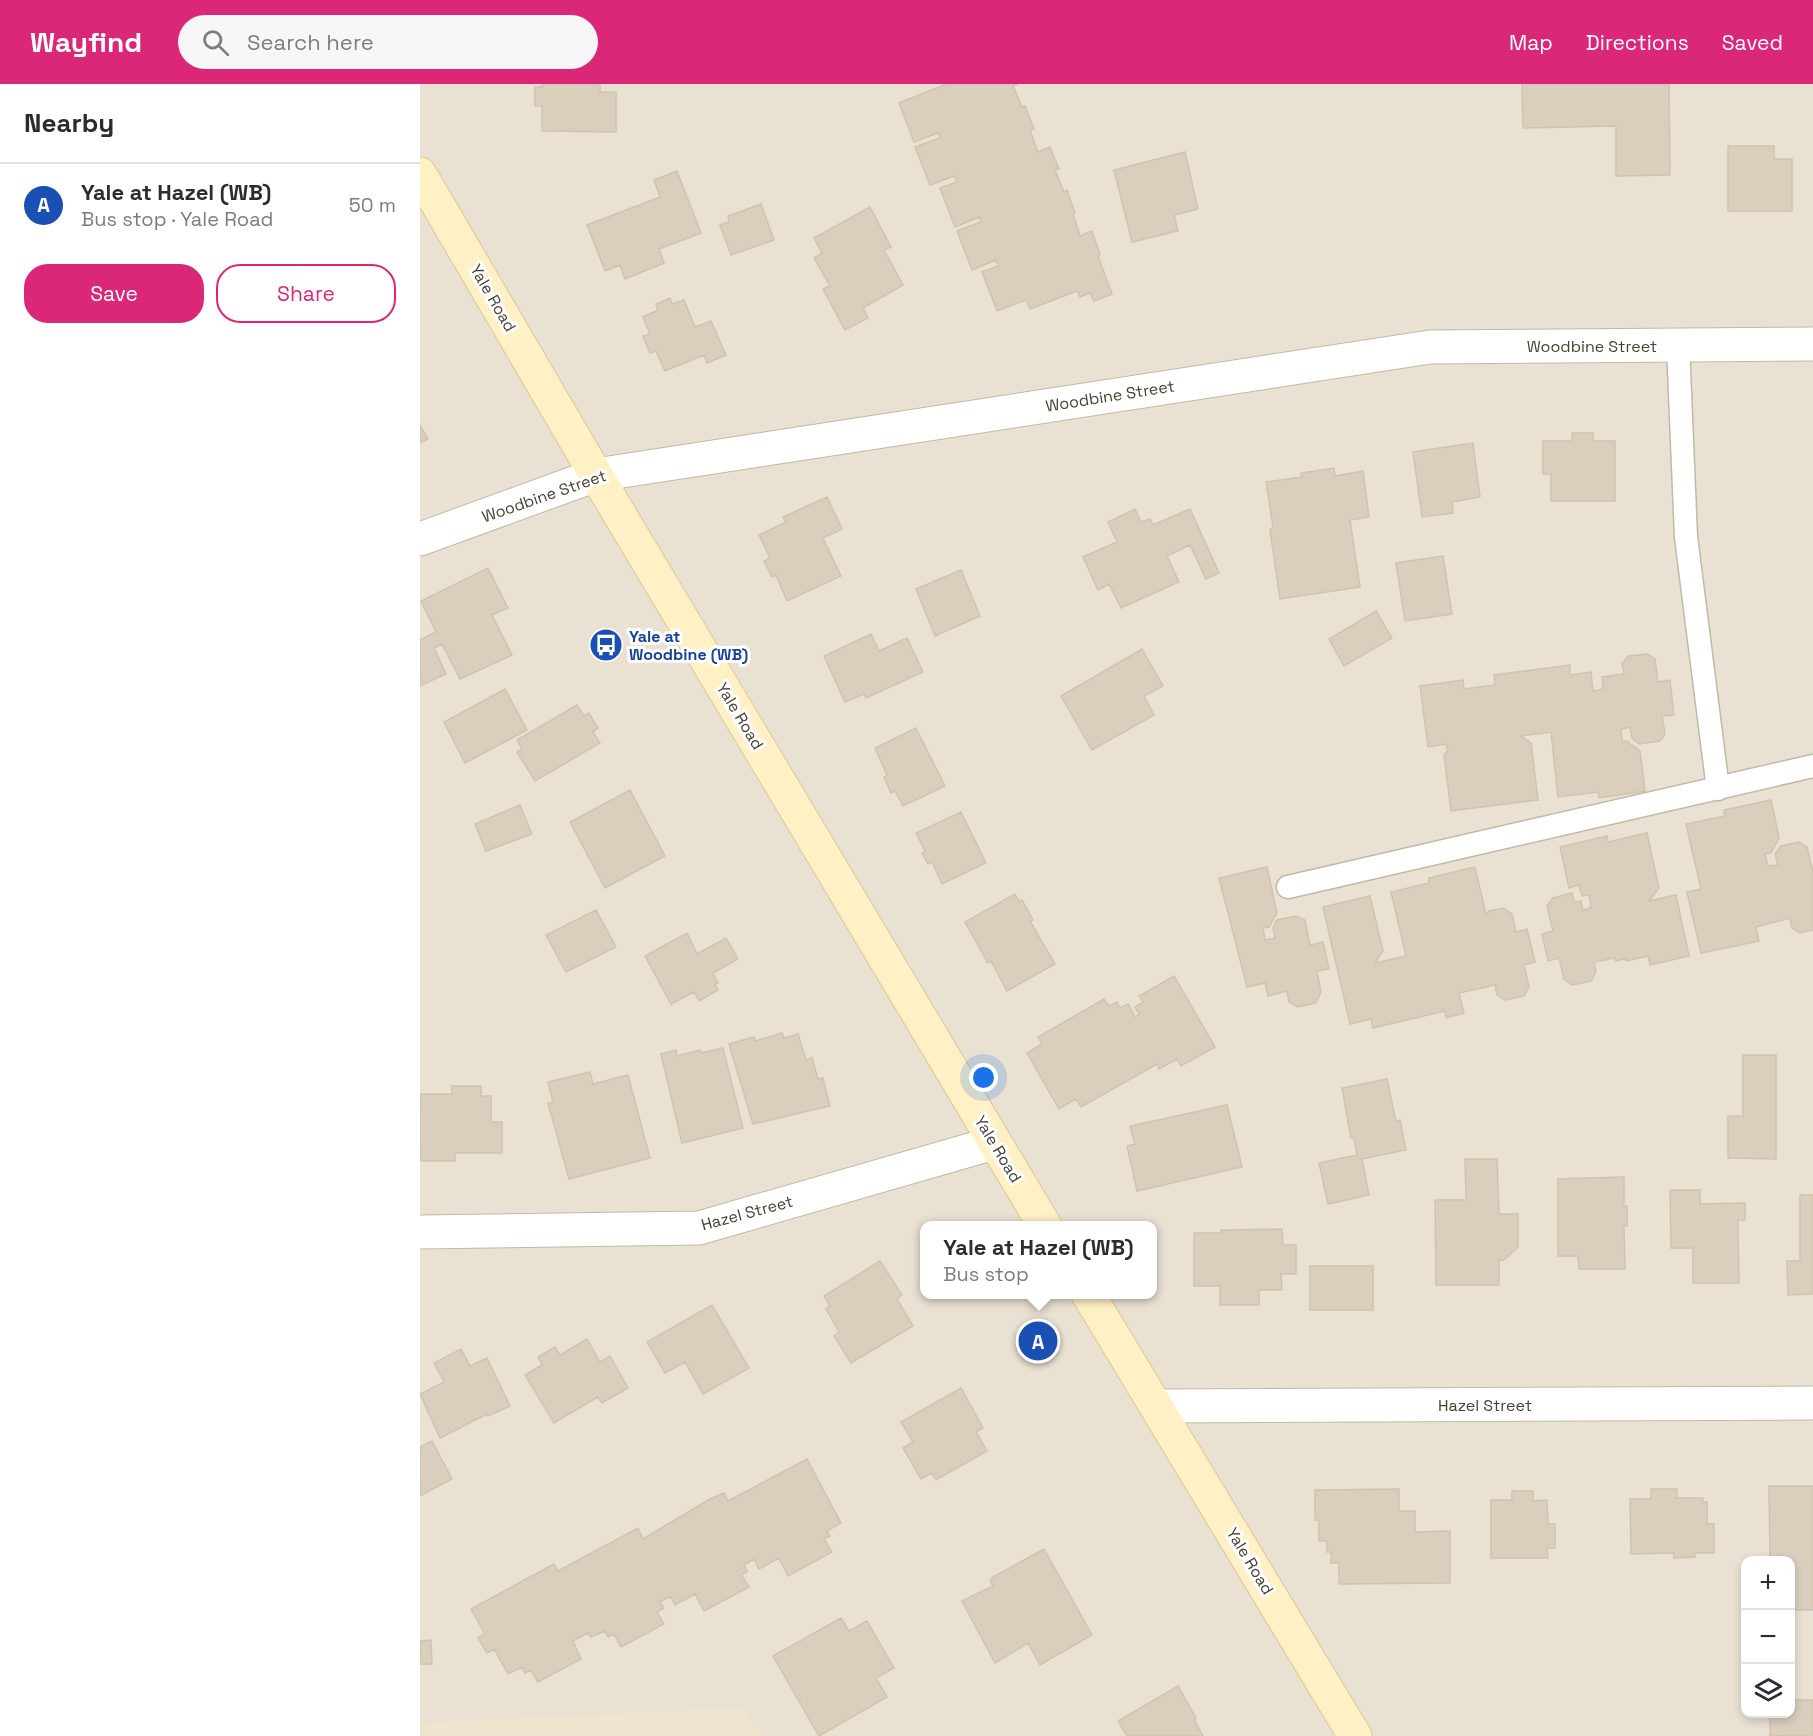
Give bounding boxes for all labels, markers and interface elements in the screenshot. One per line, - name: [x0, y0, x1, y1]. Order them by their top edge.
- search box: [178, 15, 598, 69]
- text: Wayfind: [30, 24, 142, 60]
- icon: search: [199, 26, 232, 59]
- text: Search here: [247, 28, 374, 56]
- text: Map: [1509, 29, 1553, 56]
- text: Directions: [1586, 29, 1689, 56]
- text: Saved: [1722, 29, 1783, 56]
- text: Nearby: [24, 106, 114, 140]
- text: Yale at Hazel (WB): [81, 178, 271, 206]
- text: A: [37, 192, 50, 218]
- text: 50 m: [349, 192, 396, 218]
- text: Bus stop · Yale Road: [81, 206, 273, 232]
- street label: Yale Road: [465, 261, 521, 335]
- button: Save: [24, 264, 204, 323]
- button: Share: [216, 264, 396, 323]
- street label: Woodbine Street: [1527, 336, 1657, 357]
- street label: Woodbine Street: [1044, 375, 1176, 417]
- street label: Woodbine Street: [479, 465, 609, 527]
- place label: Yale at Woodbine (WB): [629, 626, 748, 665]
- bus stop icon: Yale at Woodbine (WB): [588, 627, 624, 663]
- street label: Yale Road: [712, 679, 768, 753]
- your location: [969, 1063, 998, 1092]
- street label: Yale Road: [970, 1112, 1026, 1186]
- street label: Hazel Street: [699, 1191, 795, 1235]
- popup: [920, 1221, 1157, 1299]
- text: Yale at Hazel (WB): [943, 1233, 1134, 1261]
- text: Bus stop: [943, 1261, 1029, 1287]
- pin: A: [1018, 1318, 1058, 1364]
- street label: Hazel Street: [1438, 1395, 1532, 1416]
- street label: Yale Road: [1222, 1524, 1278, 1598]
- map controls: [1741, 1556, 1795, 1718]
- button: +: [1741, 1556, 1795, 1610]
- button: −: [1741, 1610, 1795, 1664]
- button: layers: [1741, 1664, 1795, 1718]

